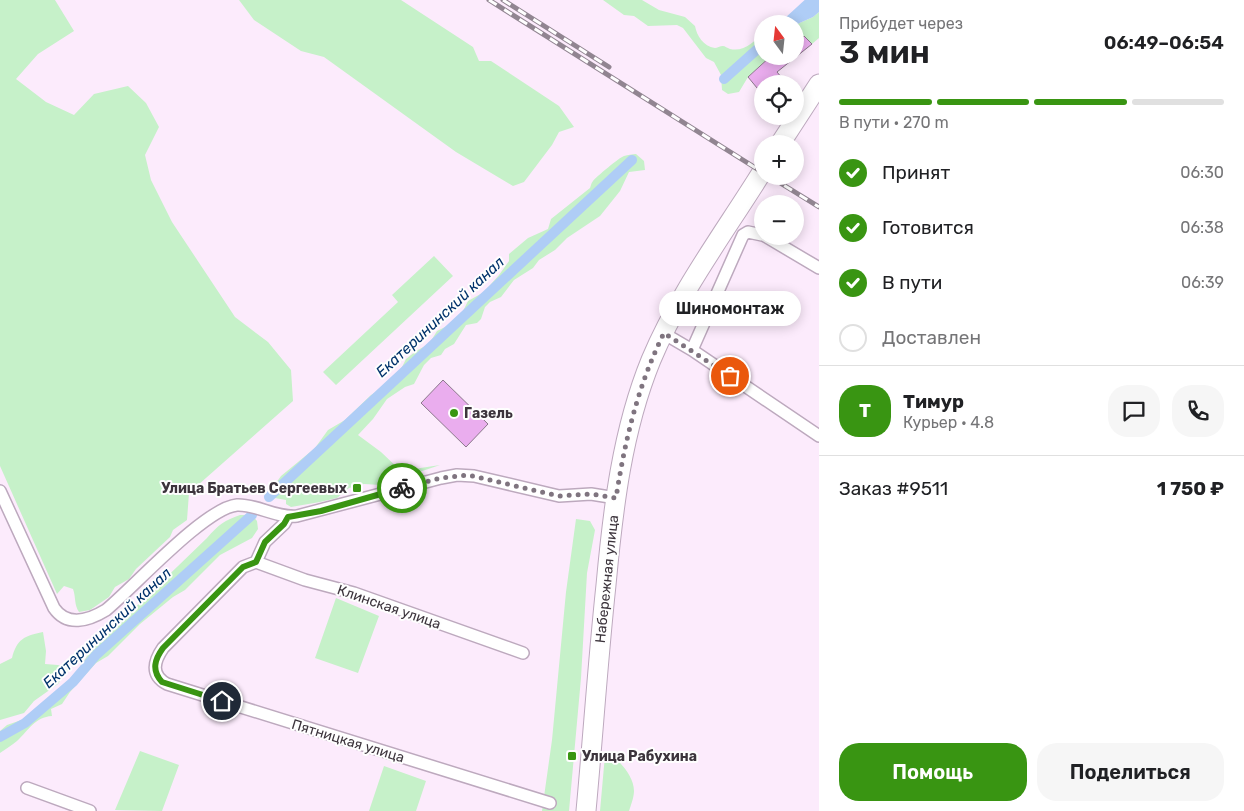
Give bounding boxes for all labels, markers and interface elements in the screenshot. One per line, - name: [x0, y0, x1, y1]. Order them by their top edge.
- text: Прибудет через: [839, 14, 963, 33]
- north arrow: [754, 15, 804, 65]
- map controls: [754, 15, 804, 245]
- text: 06:49–06:54: [1104, 31, 1224, 54]
- text: 3 мин: [839, 33, 930, 71]
- button: locate: [754, 75, 804, 125]
- text: В пути · 270 m: [839, 113, 949, 132]
- button: +: [754, 135, 804, 185]
- icon: check: [839, 159, 867, 187]
- text: Принят: [882, 161, 950, 184]
- text: 06:30: [1180, 163, 1224, 182]
- button: −: [754, 195, 804, 245]
- icon: check: [839, 214, 867, 242]
- text: Готовится: [882, 216, 974, 239]
- text: 06:38: [1180, 218, 1224, 237]
- water label: Екатерининский канал: [372, 253, 508, 381]
- icon: check: [839, 269, 867, 297]
- text: В пути: [882, 271, 942, 294]
- text: 06:39: [1181, 273, 1224, 292]
- callout: Шиномонтаж: [659, 291, 801, 326]
- text: Шиномонтаж: [676, 299, 784, 318]
- text: Доставлен: [882, 326, 981, 349]
- pin: [709, 355, 751, 397]
- icon: bag: [716, 362, 744, 390]
- button: chat: [1108, 385, 1160, 437]
- button: phone: [1172, 385, 1224, 437]
- text: Тимур: [903, 390, 964, 413]
- text: Т: [859, 399, 871, 422]
- place label: Газель: [464, 405, 513, 422]
- marker: Газель: [448, 407, 460, 419]
- text: Курьер · 4.8: [903, 413, 994, 432]
- courier: [377, 463, 427, 513]
- icon: bike: [388, 474, 416, 502]
- text: Заказ #9511: [839, 477, 948, 500]
- text: 1 750 ₽: [1157, 477, 1224, 500]
- place label: Улица Братьев Сергеевых: [161, 480, 348, 497]
- marker: Улица Братьев Сергеевых: [351, 482, 363, 494]
- street label: Набережная улица: [592, 514, 622, 644]
- water label: Екатерининский канал: [39, 564, 175, 692]
- street label: Клинская улица: [335, 581, 443, 633]
- pin: [201, 680, 243, 722]
- icon: home: [208, 687, 236, 715]
- street label: Пятницкая улица: [290, 716, 406, 766]
- button: Помощь: [839, 743, 1027, 801]
- button: Поделиться: [1037, 743, 1224, 801]
- place label: Улица Рабухина: [582, 748, 697, 765]
- marker: Улица Рабухина: [566, 750, 578, 762]

